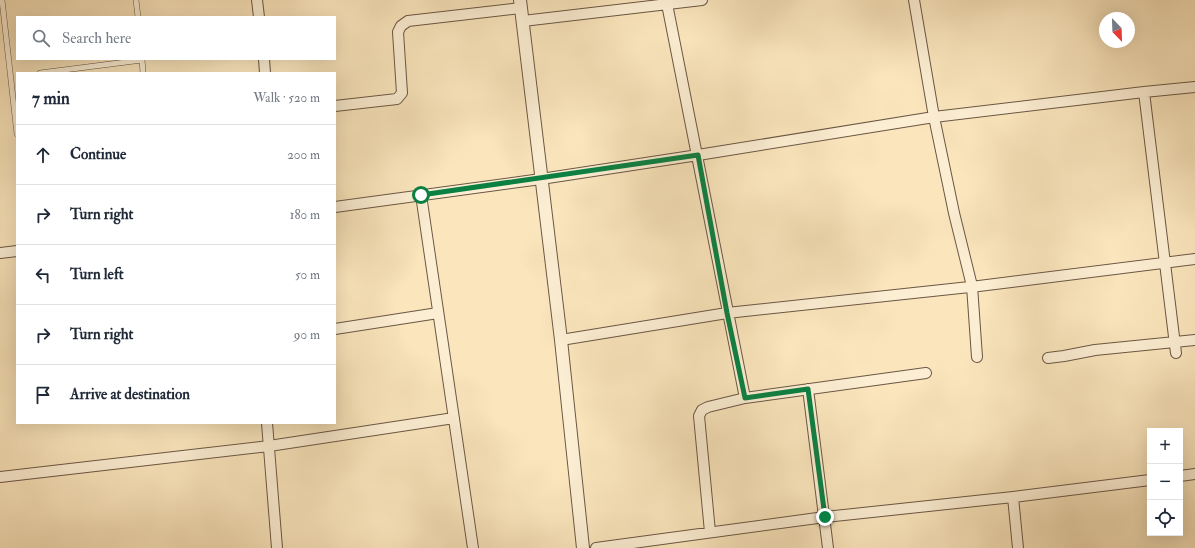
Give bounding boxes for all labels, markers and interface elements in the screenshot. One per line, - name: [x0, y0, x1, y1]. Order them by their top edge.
- north arrow: [1099, 12, 1135, 48]
- search box: [16, 16, 336, 60]
- icon: search: [30, 27, 52, 49]
- text: Search here: [62, 29, 131, 48]
- text: 7 min: [32, 88, 70, 109]
- text: Walk · 520 m: [253, 90, 320, 106]
- icon: ahead: [32, 144, 54, 166]
- text: Continue: [70, 145, 126, 164]
- text: 200 m: [287, 147, 320, 163]
- route start: [412, 186, 430, 204]
- icon: right: [32, 204, 54, 226]
- text: Turn right: [70, 205, 133, 224]
- text: 180 m: [290, 207, 320, 223]
- icon: left: [32, 264, 54, 286]
- text: Turn left: [70, 265, 124, 284]
- text: 50 m: [295, 267, 320, 283]
- icon: right: [32, 324, 54, 346]
- text: Turn right: [70, 325, 133, 344]
- text: 90 m: [294, 327, 320, 343]
- icon: arrive: [32, 384, 54, 406]
- text: Arrive at destination: [70, 385, 190, 404]
- map controls: [1147, 428, 1183, 536]
- button: +: [1147, 428, 1183, 464]
- button: −: [1147, 464, 1183, 500]
- button: locate: [1147, 500, 1183, 536]
- route end: [816, 508, 834, 526]

